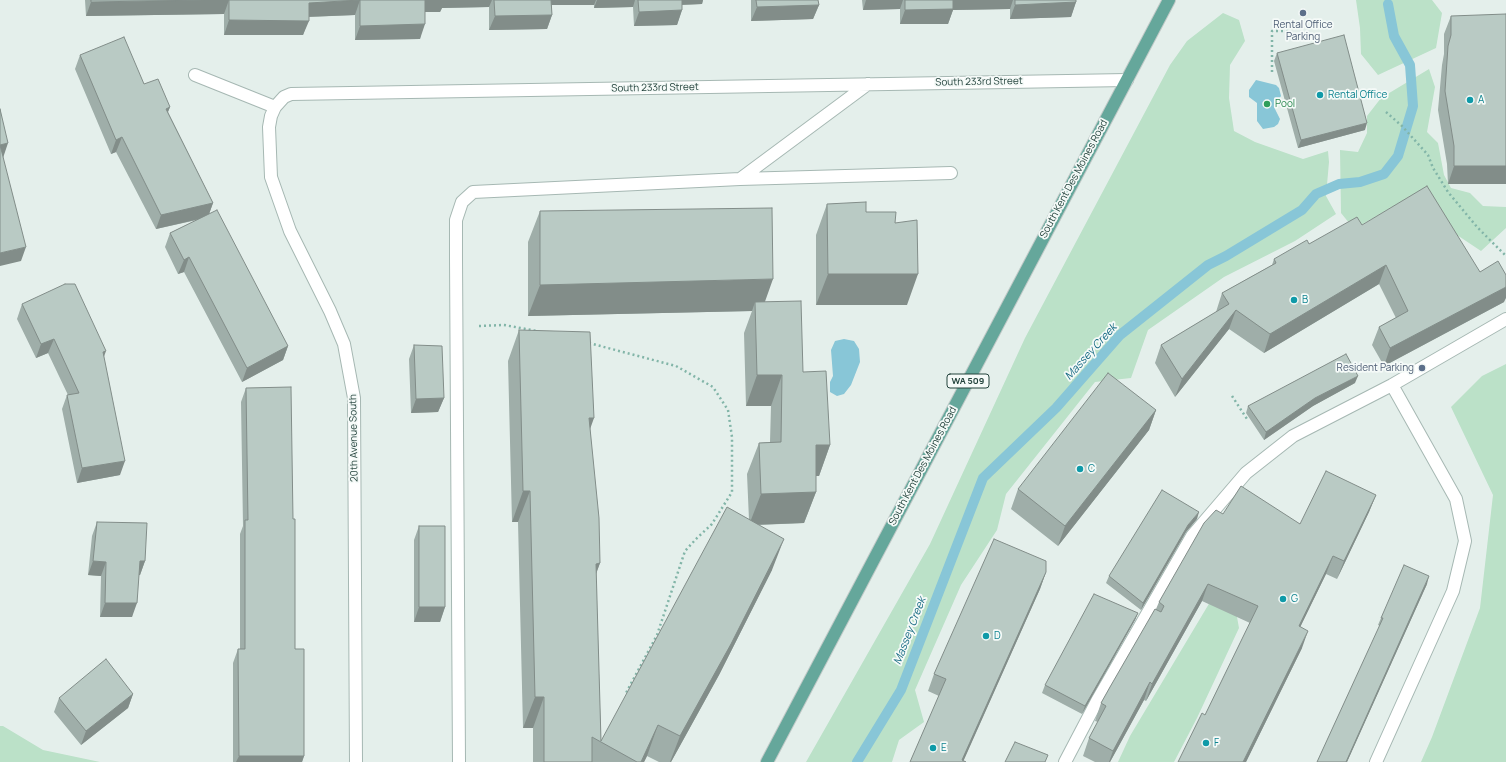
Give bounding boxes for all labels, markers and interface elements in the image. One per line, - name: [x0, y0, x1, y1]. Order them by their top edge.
- marker: Rental Office Parking: [1298, 8, 1308, 18]
- place label: Rental Office Parking: [1273, 19, 1333, 42]
- street label: South 233rd Street: [935, 75, 1023, 89]
- street label: South 233rd Street: [611, 81, 699, 95]
- place label: Rental Office: [1328, 89, 1387, 101]
- marker: Rental Office: [1315, 90, 1325, 100]
- place label: A: [1478, 94, 1484, 106]
- marker: A: [1465, 95, 1475, 105]
- place label: Pool: [1275, 98, 1295, 110]
- marker: Pool: [1262, 99, 1272, 109]
- street label: South Kent Des Moines Road: [1038, 118, 1110, 240]
- place label: B: [1302, 294, 1308, 306]
- marker: B: [1289, 295, 1299, 305]
- water label: Massey Creek: [1062, 321, 1120, 383]
- place label: Resident Parking: [1337, 362, 1414, 374]
- marker: Resident Parking: [1417, 363, 1427, 373]
- road number: WA 509: [947, 374, 989, 388]
- street label: 20th Avenue South: [347, 394, 361, 482]
- street label: South Kent Des Moines Road: [887, 405, 959, 527]
- place label: C: [1088, 463, 1095, 475]
- marker: C: [1075, 464, 1085, 474]
- place label: G: [1291, 593, 1298, 605]
- marker: G: [1278, 594, 1288, 604]
- water label: Massey Creek: [891, 595, 929, 667]
- place label: D: [994, 630, 1001, 642]
- marker: D: [981, 631, 991, 641]
- place label: F: [1214, 737, 1219, 749]
- marker: F: [1201, 738, 1211, 748]
- place label: E: [941, 742, 947, 754]
- marker: E: [928, 743, 938, 753]

